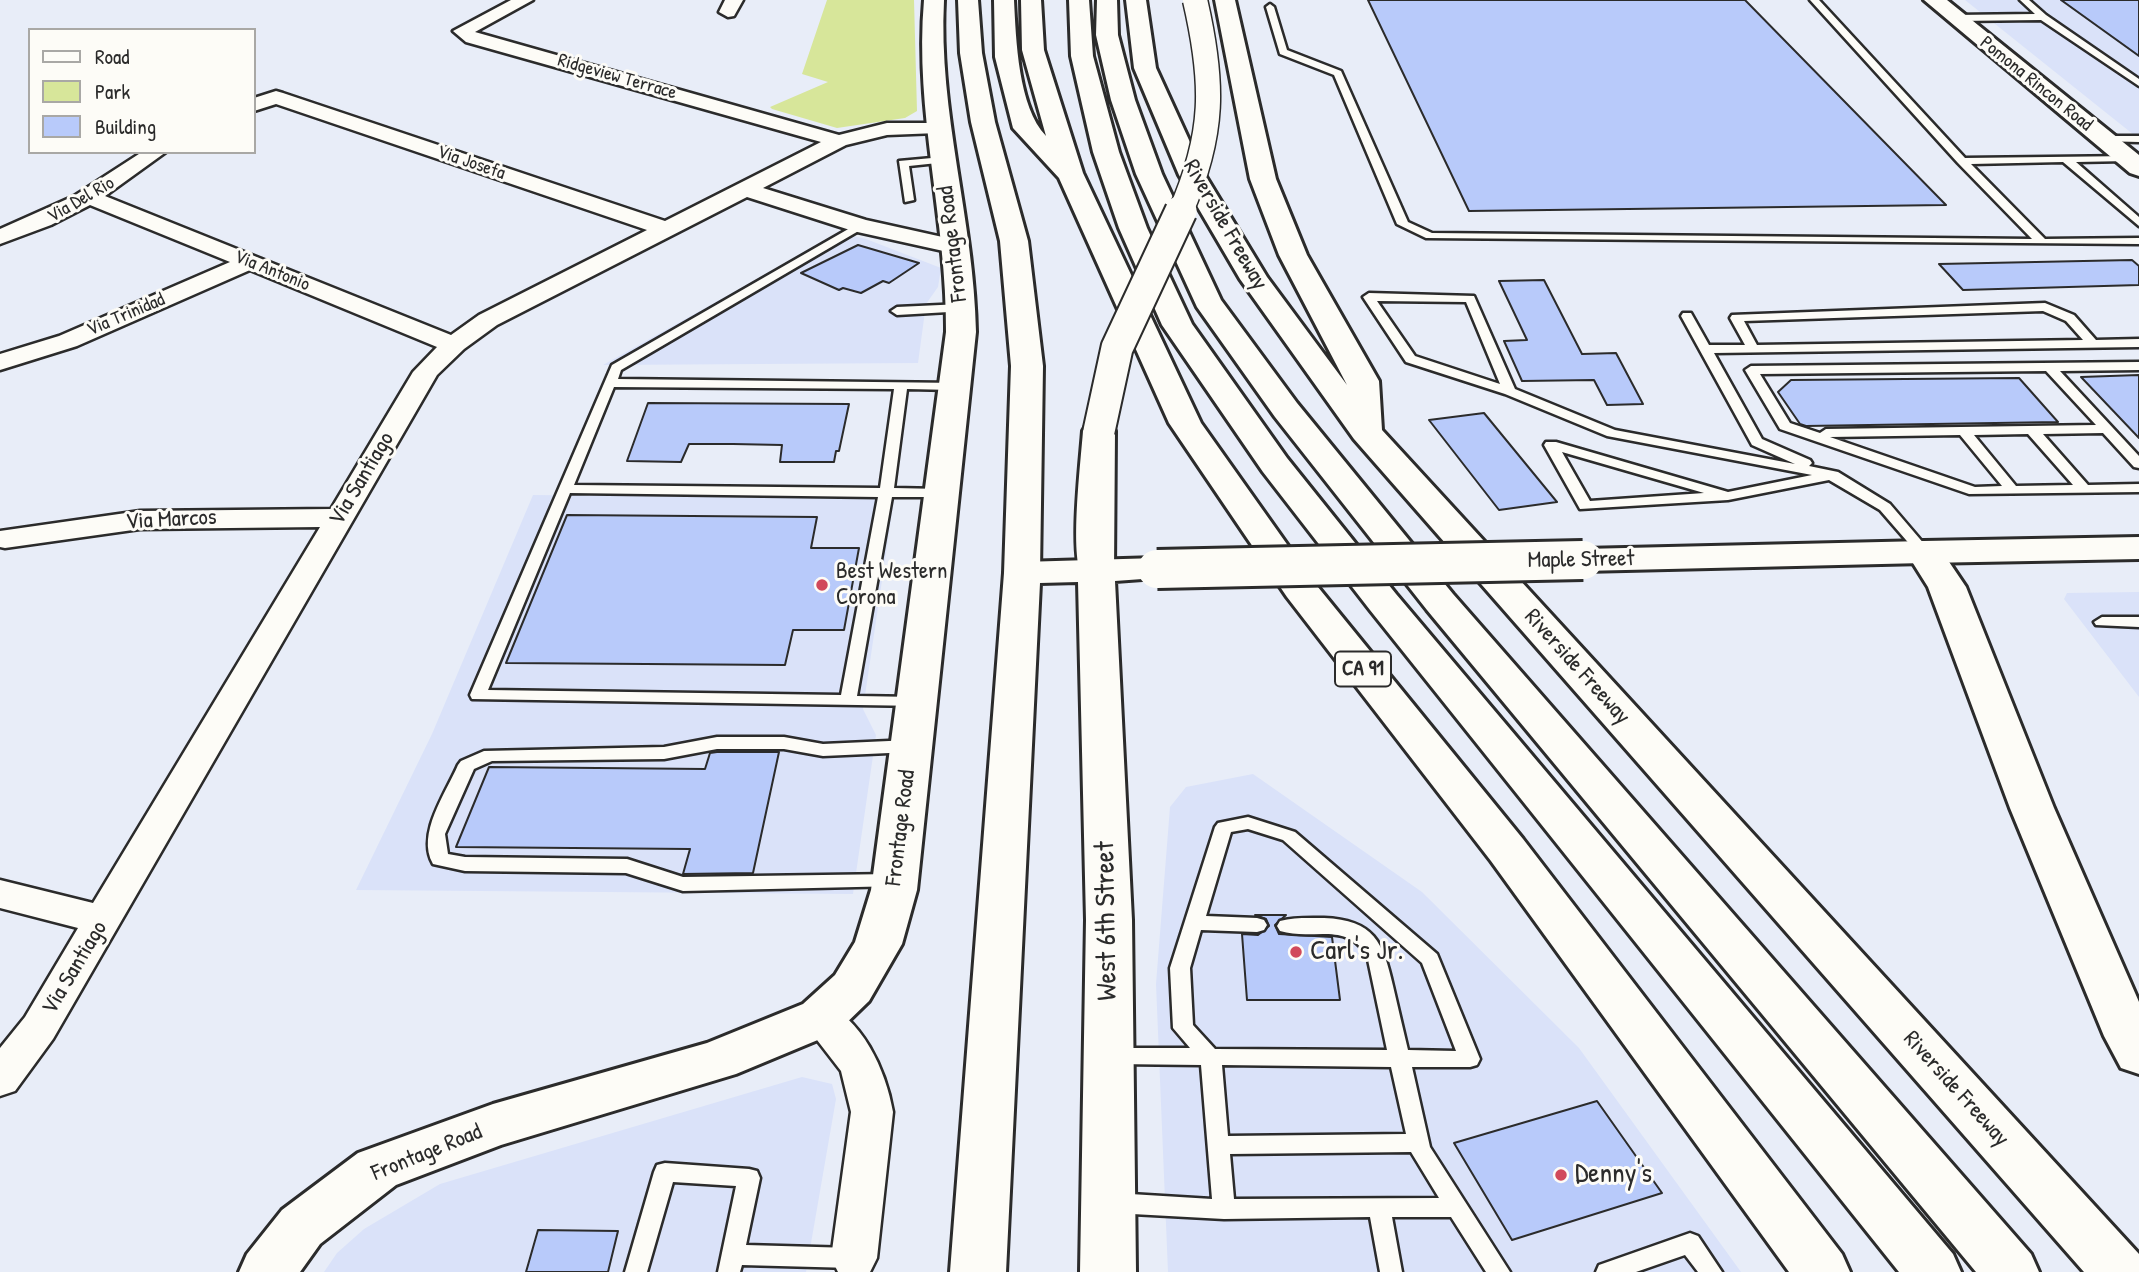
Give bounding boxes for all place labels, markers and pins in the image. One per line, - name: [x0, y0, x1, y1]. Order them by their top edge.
- place label: Best Western Corona: [836, 558, 947, 612]
- marker: Best Western Corona: [814, 577, 830, 593]
- place label: Carl's Jr.: [1310, 935, 1403, 969]
- marker: Carl's Jr.: [1288, 944, 1304, 960]
- place label: Denny's: [1575, 1158, 1652, 1192]
- marker: Denny's: [1553, 1167, 1569, 1183]

